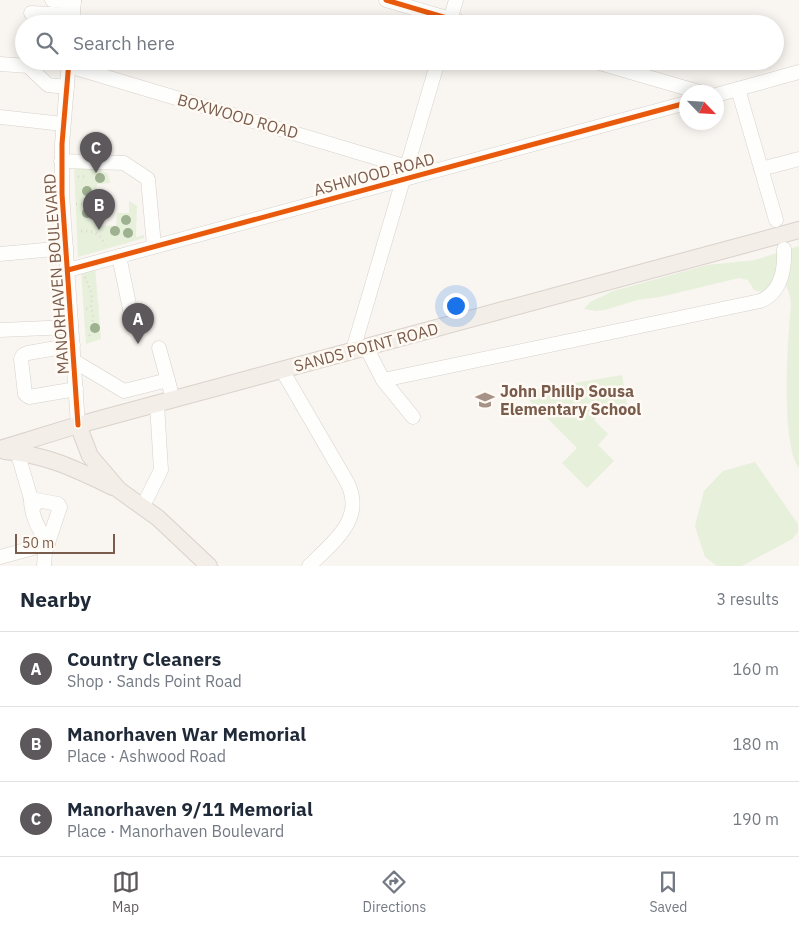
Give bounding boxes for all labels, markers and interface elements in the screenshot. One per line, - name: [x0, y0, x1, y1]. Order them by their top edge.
- search box: [15, 15, 784, 70]
- icon: search: [33, 29, 61, 57]
- text: Search here: [73, 31, 175, 55]
- north arrow: [679, 85, 724, 130]
- street label: BOXWOOD ROAD: [175, 89, 301, 143]
- pin: C: [80, 132, 112, 173]
- street label: ASHWOOD ROAD: [311, 148, 437, 200]
- street label: MANORHAVEN BOULEVARD: [39, 173, 73, 375]
- pin: B: [83, 189, 115, 230]
- your location: [443, 293, 469, 319]
- pin: A: [122, 303, 154, 344]
- street label: SANDS POINT ROAD: [292, 318, 440, 376]
- place label: John Philip Sousa Elementary School: [500, 381, 641, 419]
- school or university icon: John Philip Sousa Elementary School: [474, 389, 496, 411]
- scale bar: [15, 531, 115, 554]
- text: 50 m: [22, 534, 54, 552]
- text: Nearby: [20, 585, 91, 613]
- text: 3 results: [716, 589, 779, 609]
- text: Country Cleaners: [67, 647, 221, 671]
- text: A: [31, 659, 41, 679]
- text: 160 m: [732, 659, 779, 679]
- text: Shop · Sands Point Road: [67, 671, 242, 691]
- text: Manorhaven War Memorial: [67, 722, 306, 746]
- text: B: [31, 734, 41, 754]
- text: 180 m: [732, 734, 779, 754]
- text: Place · Ashwood Road: [67, 746, 226, 766]
- text: Manorhaven 9/11 Memorial: [67, 797, 313, 821]
- text: C: [31, 809, 41, 829]
- text: 190 m: [732, 809, 779, 829]
- text: Place · Manorhaven Boulevard: [67, 821, 284, 841]
- tab: Map: [112, 868, 140, 916]
- tab: Directions: [363, 868, 426, 916]
- tab: Saved: [649, 868, 687, 916]

